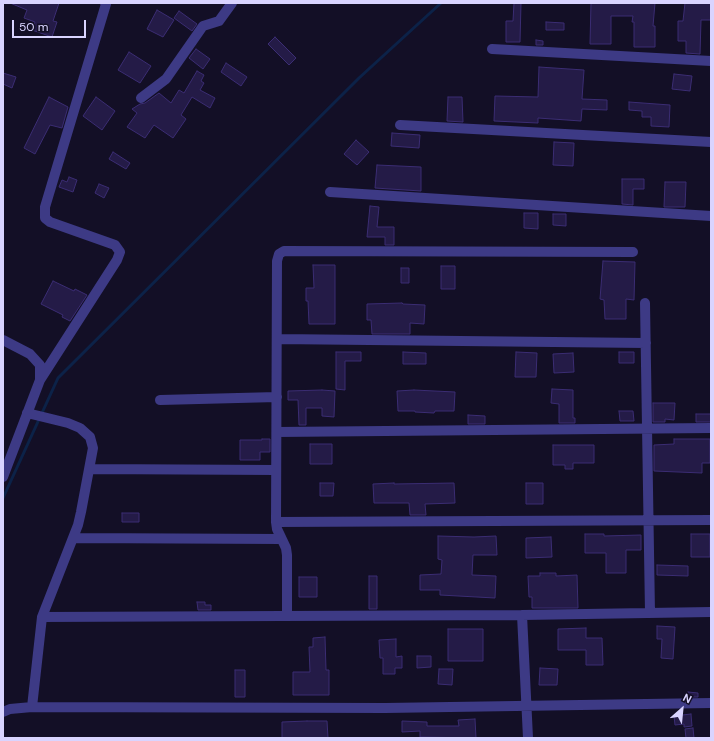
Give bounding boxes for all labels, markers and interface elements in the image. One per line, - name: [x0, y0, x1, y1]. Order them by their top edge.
- scale bar: [14, 12, 88, 38]
- text: 50 m: [19, 19, 48, 35]
- north arrow: [662, 689, 702, 729]
- text: N: [681, 690, 694, 706]

